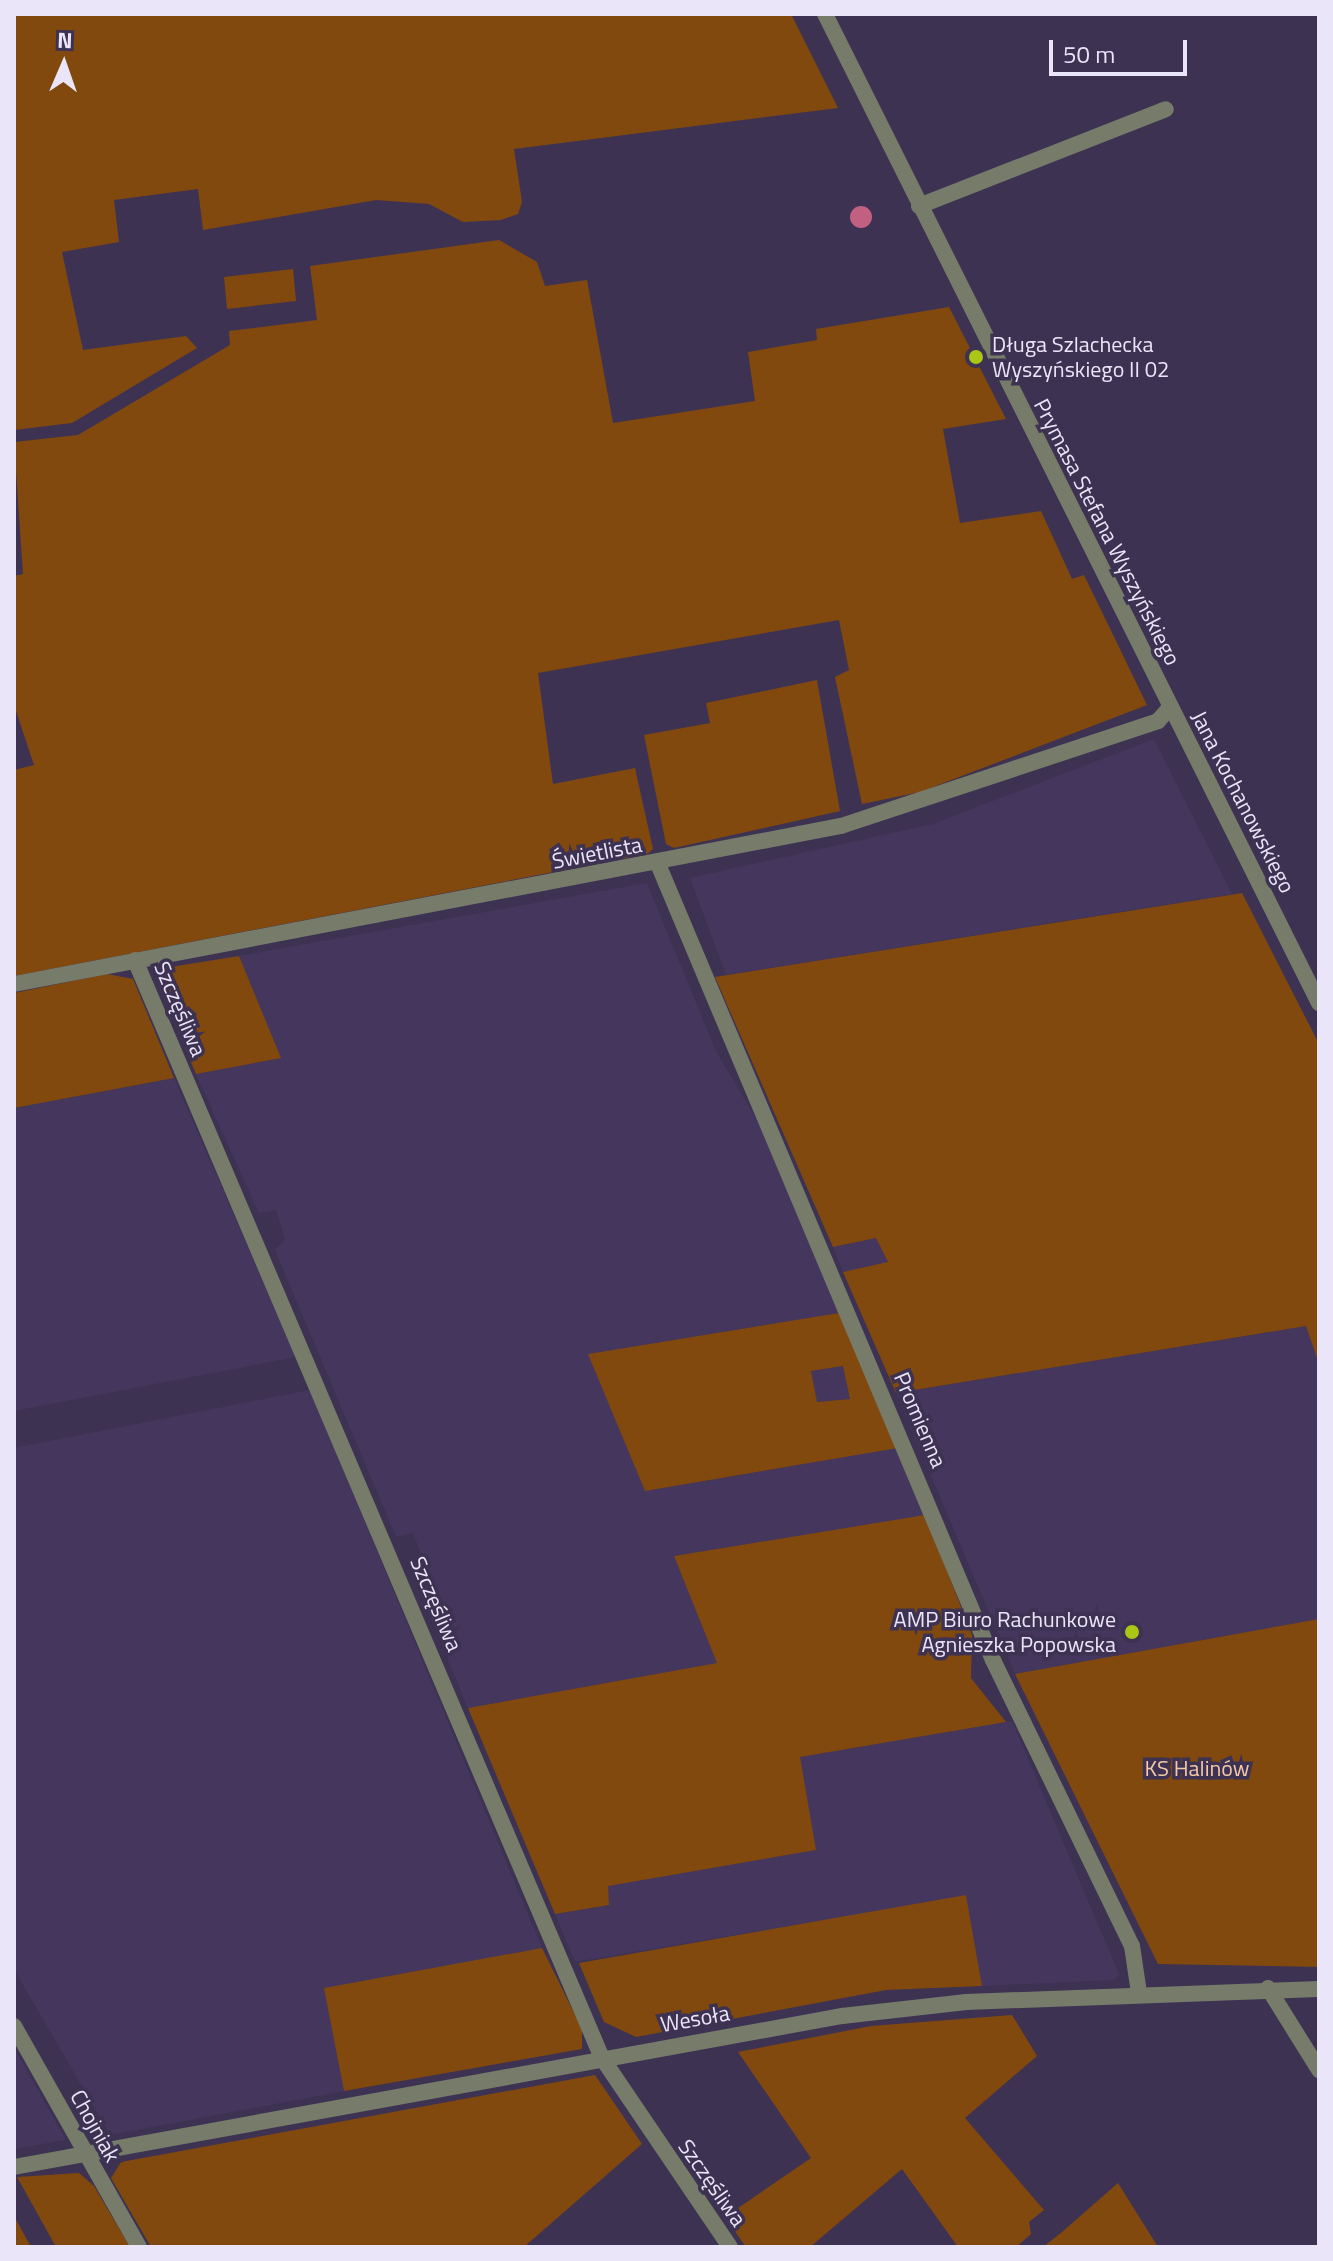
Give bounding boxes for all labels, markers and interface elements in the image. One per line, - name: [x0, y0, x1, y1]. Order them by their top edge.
- text: N: [57, 23, 73, 57]
- north arrow: [24, 24, 104, 104]
- scale bar: [1053, 24, 1191, 74]
- text: 50 m: [1063, 36, 1115, 72]
- place label: Długa Szlachecka Wyszyńskiego II 02: [992, 331, 1169, 382]
- marker: Długa Szlachecka Wyszyńskiego II 02: [967, 348, 985, 366]
- street label: Prymasa Stefana Wyszyńskiego: [1028, 394, 1186, 670]
- street label: Jana Kochanowskiego: [1186, 707, 1300, 897]
- street label: Świetlista: [550, 831, 644, 875]
- street label: Szczęśliwa: [148, 958, 212, 1060]
- street label: Promienna: [888, 1368, 952, 1472]
- street label: Szczęśliwa: [404, 1553, 468, 1655]
- place label: AMP Biuro Rachunkowe Agnieszka Popowska: [894, 1606, 1116, 1658]
- marker: AMP Biuro Rachunkowe Agnieszka Popowska: [1123, 1623, 1141, 1641]
- park label: KS Halinów: [1144, 1756, 1250, 1782]
- street label: Wesoła: [658, 2000, 732, 2038]
- street label: Chojniak: [64, 2085, 126, 2167]
- street label: Szczęśliwa: [672, 2134, 752, 2232]

